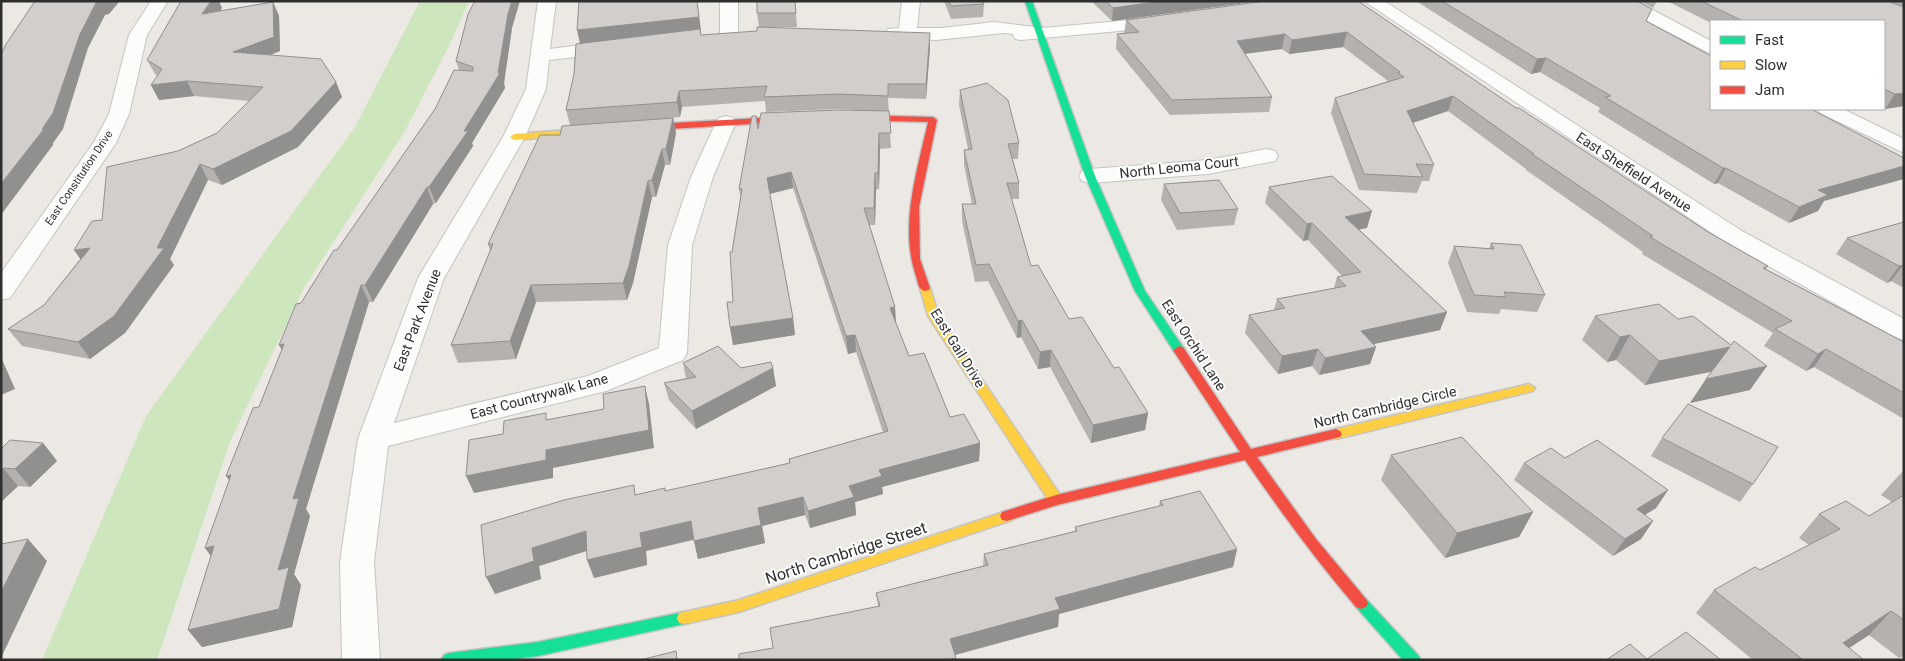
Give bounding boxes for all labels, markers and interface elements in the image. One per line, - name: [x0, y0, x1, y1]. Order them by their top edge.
- legend: [1710, 20, 1885, 110]
- text: Fast: [1755, 31, 1784, 49]
- text: Slow: [1755, 56, 1787, 74]
- text: Jam: [1755, 81, 1785, 99]
- street label: East Constitution Drive: [42, 128, 116, 228]
- street label: East Sheffield Avenue: [1573, 129, 1695, 215]
- street label: North Leoma Court: [1119, 153, 1240, 181]
- street label: East Park Avenue: [390, 267, 444, 373]
- street label: East Orchid Lane: [1159, 297, 1229, 393]
- street label: East Gail Drive: [927, 306, 989, 390]
- street label: East Countrywalk Lane: [468, 370, 610, 422]
- street label: North Cambridge Circle: [1312, 383, 1458, 431]
- street label: North Cambridge Street: [763, 518, 929, 588]

